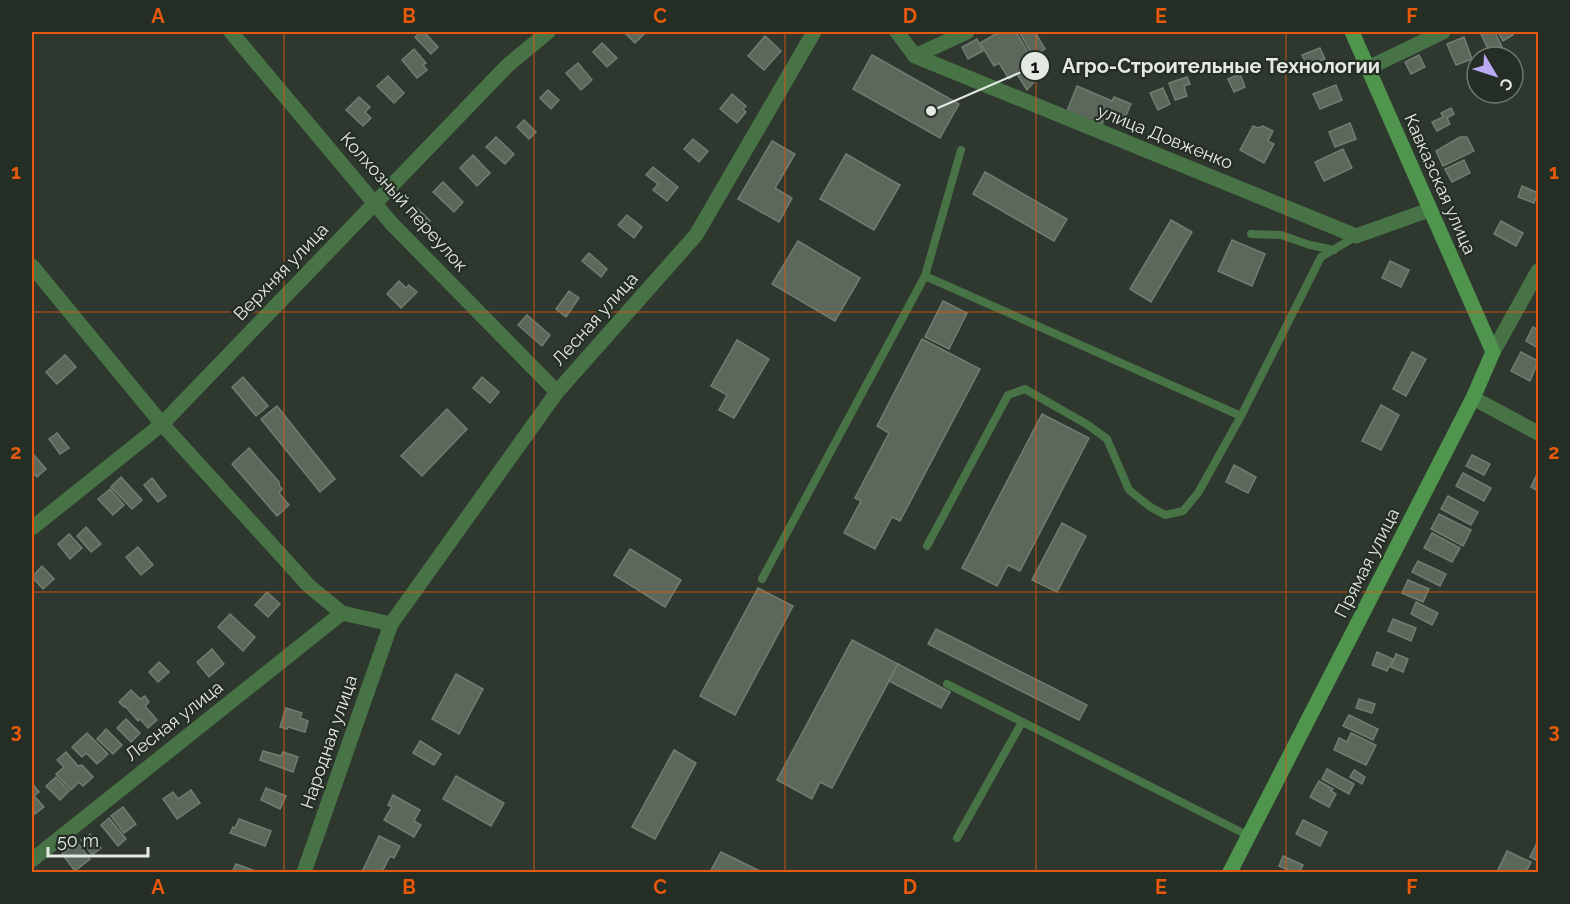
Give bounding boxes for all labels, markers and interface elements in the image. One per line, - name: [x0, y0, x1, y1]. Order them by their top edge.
- text: A: [151, 4, 165, 28]
- text: B: [402, 4, 416, 28]
- text: C: [653, 4, 667, 28]
- text: D: [903, 4, 917, 28]
- text: E: [1155, 4, 1167, 28]
- text: F: [1406, 4, 1418, 28]
- north arrow: [1465, 45, 1525, 105]
- callout: Агро-Строительные Технологии: [1020, 47, 1393, 85]
- text: Агро-Строительные Технологии: [1062, 54, 1380, 78]
- text: 1: [1031, 56, 1040, 77]
- text: С: [1495, 74, 1517, 94]
- street label: улица Довженко: [1094, 100, 1236, 173]
- street label: Кавказская улица: [1400, 110, 1481, 257]
- street label: Колхозный переулок: [336, 128, 472, 276]
- text: 1: [11, 160, 21, 184]
- text: 1: [1549, 160, 1559, 184]
- street label: Верхняя улица: [229, 219, 332, 325]
- street label: Лесная улица: [547, 268, 642, 370]
- text: 2: [10, 440, 22, 464]
- text: 2: [1548, 440, 1560, 464]
- street label: Прямая улица: [1330, 505, 1403, 621]
- street label: Народная улица: [296, 672, 361, 811]
- street label: Лесная улица: [121, 676, 227, 765]
- text: 3: [10, 719, 22, 743]
- text: 3: [1548, 719, 1560, 743]
- scale bar: [48, 820, 148, 858]
- text: 50 m: [57, 830, 99, 851]
- text: A: [151, 875, 165, 899]
- text: B: [402, 875, 416, 899]
- text: C: [653, 875, 667, 899]
- text: D: [903, 875, 917, 899]
- text: E: [1155, 875, 1167, 899]
- text: F: [1406, 875, 1418, 899]

